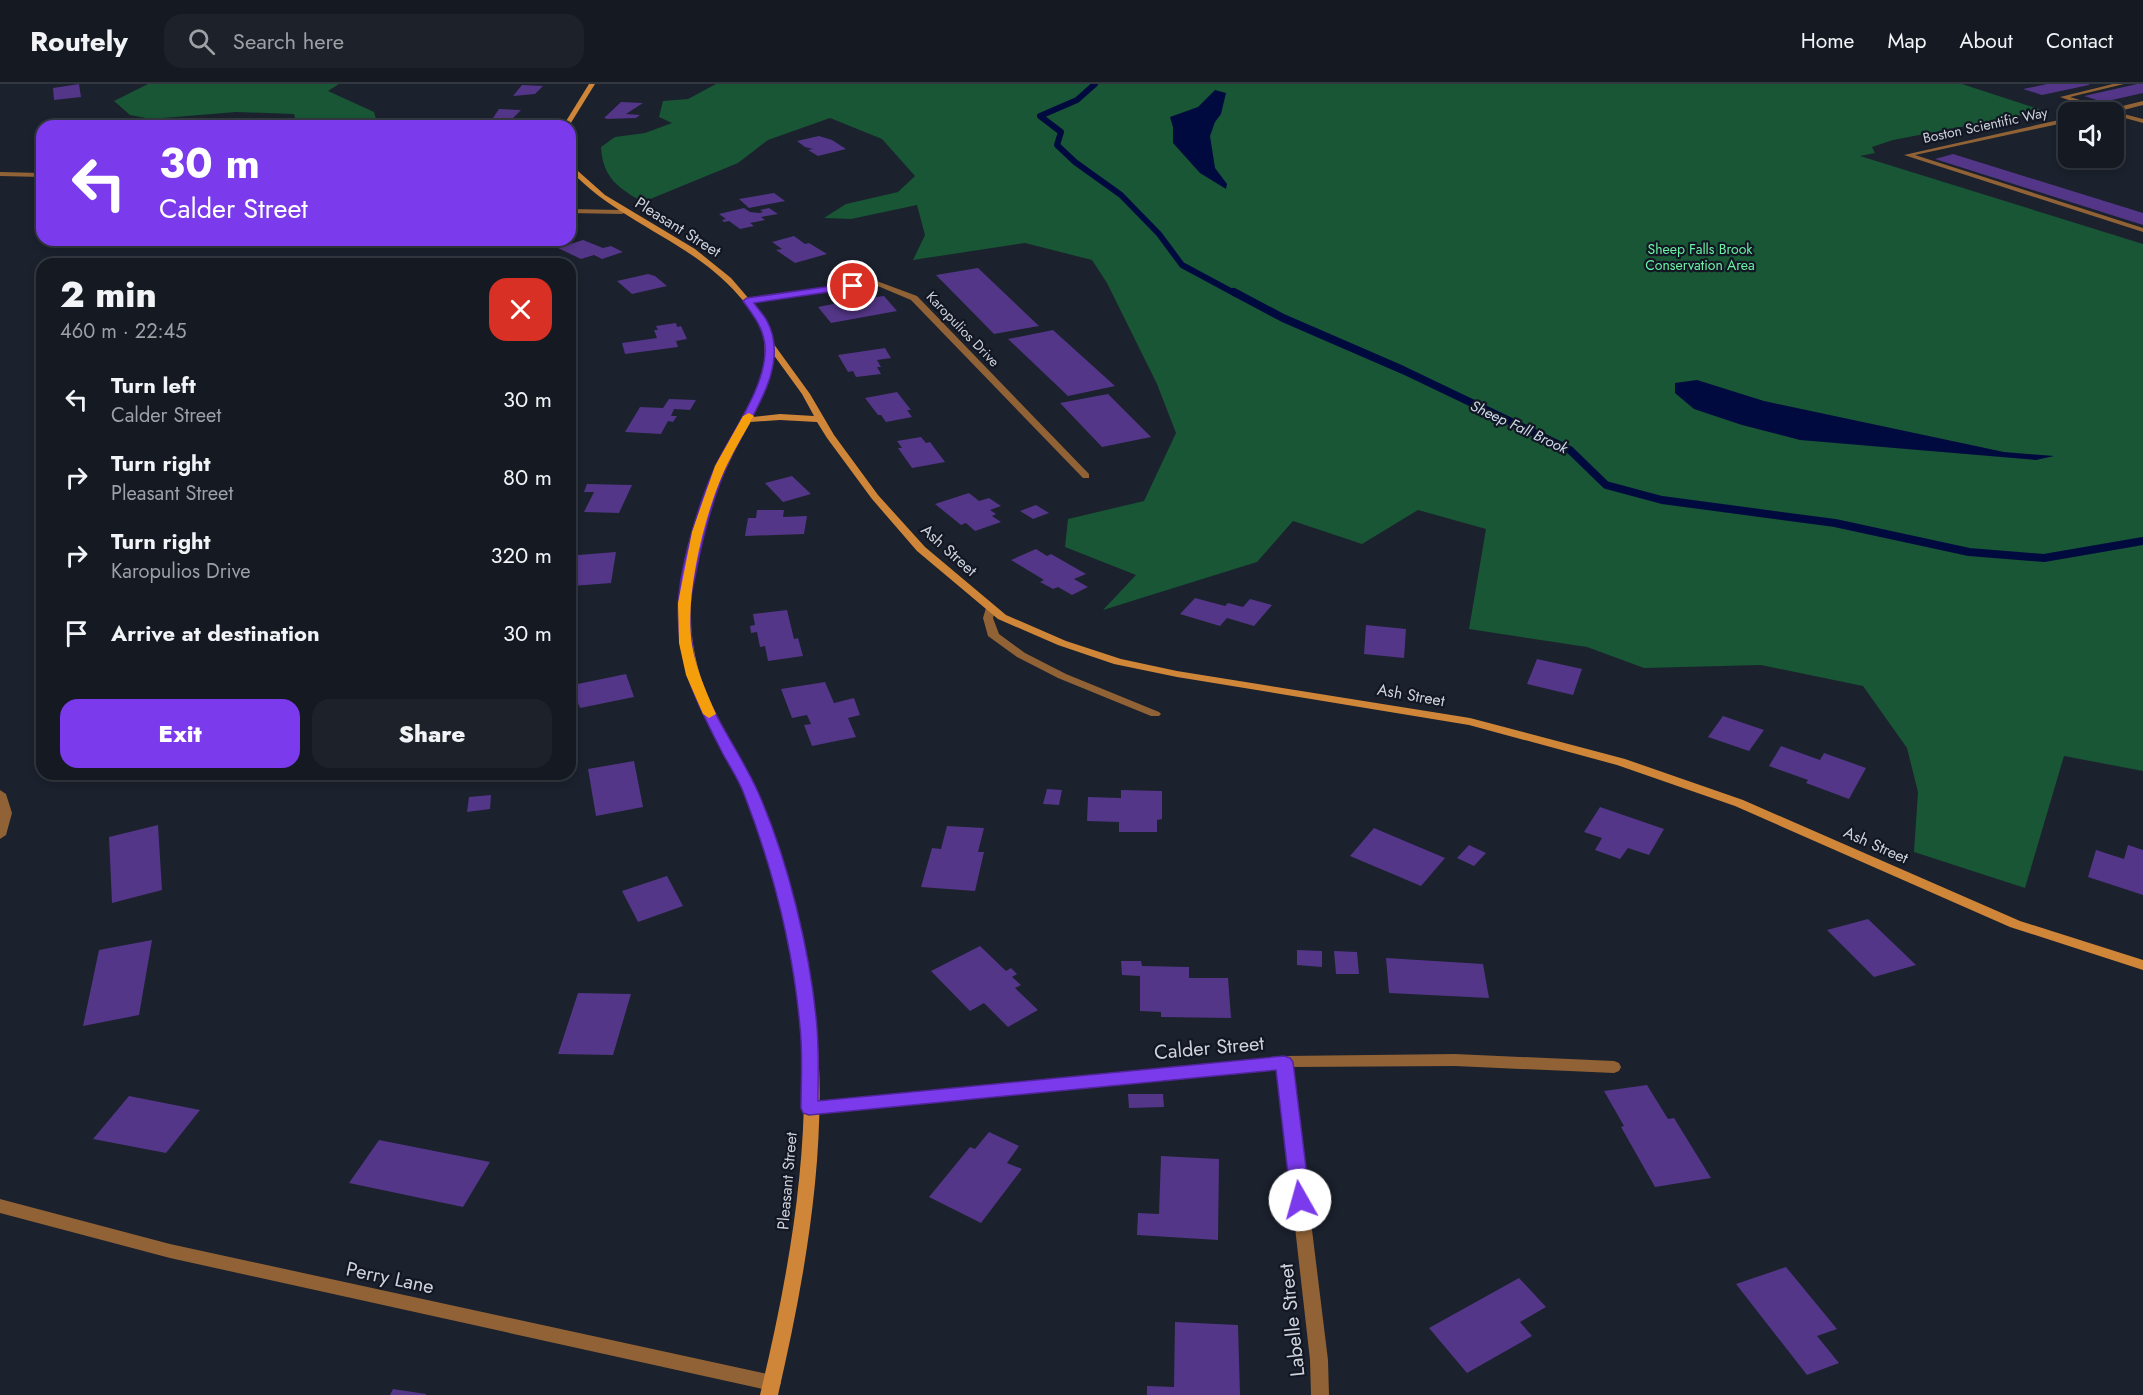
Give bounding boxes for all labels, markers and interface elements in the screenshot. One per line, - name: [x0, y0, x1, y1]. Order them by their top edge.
- search box: [164, 14, 584, 68]
- text: Routely: [30, 21, 128, 62]
- icon: search: [185, 25, 218, 58]
- text: Search here: [233, 25, 344, 57]
- text: Home: [1801, 26, 1854, 56]
- text: Map: [1887, 26, 1927, 56]
- text: About: [1960, 26, 2013, 56]
- text: Contact: [2046, 26, 2113, 56]
- street label: Boston Scientific Way: [1921, 102, 2050, 148]
- map controls: [2058, 102, 2124, 168]
- button: sound: [2058, 102, 2124, 168]
- text: 30 m: [159, 133, 260, 194]
- icon: left: [60, 144, 138, 222]
- text: Calder Street: [159, 189, 308, 228]
- street label: Pleasant Street: [630, 191, 726, 263]
- park label: Sheep Falls Brook Conservation Area: [1645, 239, 1755, 275]
- pin: [827, 260, 878, 311]
- text: 2 min: [60, 268, 157, 320]
- icon: arrive: [836, 269, 869, 302]
- button: close: [489, 278, 552, 341]
- street label: Karopulios Drive: [922, 287, 1004, 371]
- text: 460 m · 22:45: [60, 317, 186, 346]
- text: Turn left: [111, 369, 196, 401]
- icon: left: [60, 383, 93, 416]
- text: 30 m: [503, 383, 552, 415]
- water label: Sheep Fall Brook: [1467, 395, 1572, 459]
- text: Calder Street: [111, 401, 221, 430]
- text: Turn right: [111, 447, 211, 479]
- icon: right: [60, 461, 93, 494]
- text: 80 m: [503, 461, 552, 493]
- text: Pleasant Street: [111, 479, 233, 508]
- street label: Ash Street: [916, 519, 982, 582]
- text: Turn right: [111, 525, 211, 557]
- icon: right: [60, 539, 93, 572]
- text: 320 m: [491, 539, 552, 571]
- text: Karopulios Drive: [111, 557, 251, 586]
- icon: arrive: [60, 617, 93, 650]
- text: Arrive at destination: [111, 617, 320, 649]
- text: 30 m: [503, 617, 552, 649]
- street label: Ash Street: [1375, 678, 1447, 712]
- button: Exit: [60, 699, 300, 768]
- button: Share: [312, 699, 552, 768]
- street label: Ash Street: [1840, 821, 1912, 869]
- street label: Calder Street: [1153, 1029, 1265, 1067]
- street label: Pleasant Street: [771, 1131, 803, 1231]
- position arrow: [1268, 1168, 1332, 1232]
- street label: Perry Lane: [343, 1255, 437, 1301]
- street label: Labelle Street: [1272, 1262, 1312, 1378]

